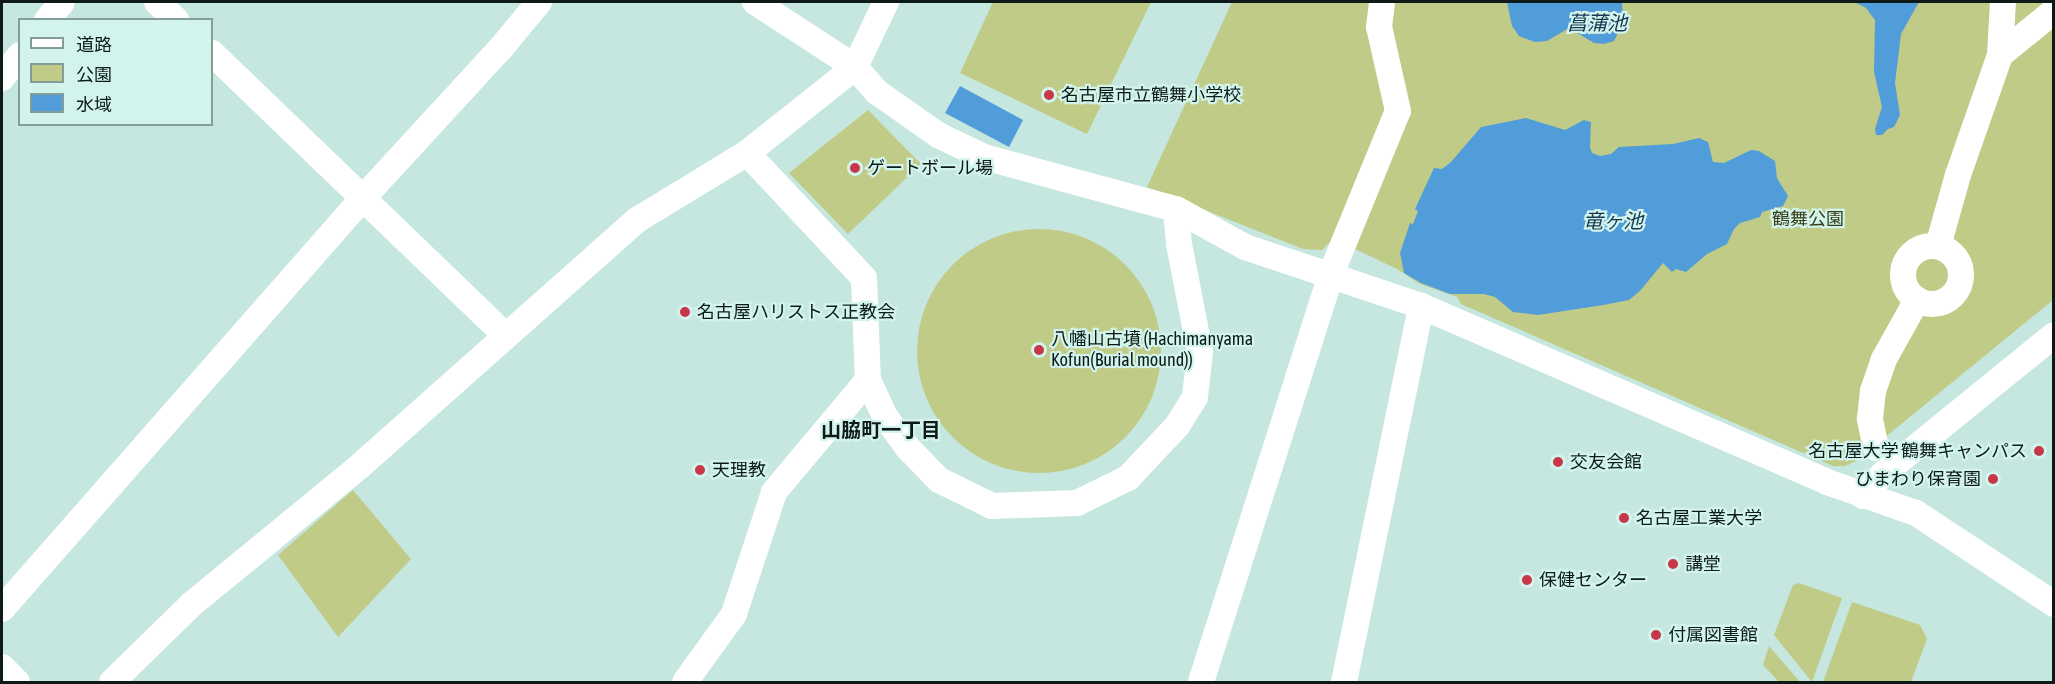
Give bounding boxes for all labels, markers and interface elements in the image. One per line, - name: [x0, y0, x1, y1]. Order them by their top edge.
- water label: 菖蒲池: [1567, 10, 1627, 34]
- legend: [18, 18, 213, 126]
- text: 道路: [76, 34, 112, 55]
- text: 公園: [76, 64, 112, 85]
- place label: 名古屋市立鶴舞小学校: [1061, 84, 1241, 106]
- marker: 名古屋市立鶴舞小学校: [1042, 88, 1056, 102]
- text: 水域: [76, 94, 112, 115]
- place label: ゲートボール場: [867, 157, 993, 179]
- marker: ゲートボール場: [848, 161, 862, 175]
- water label: 竜ヶ池: [1583, 208, 1643, 232]
- park label: 鶴舞公園: [1772, 208, 1844, 230]
- place label: 名古屋ハリストス正教会: [697, 301, 895, 323]
- marker: 名古屋ハリストス正教会: [678, 305, 692, 319]
- place label: 八幡山古墳 (Hachimanyama Kofun(Burial mound)): [1051, 329, 1253, 372]
- marker: 八幡山古墳 (Hachimanyama Kofun(Burial mound)): [1032, 343, 1046, 357]
- district label: 山脇町一丁目: [821, 417, 941, 441]
- place label: 名古屋大学 鶴舞キャンパス: [1809, 440, 2027, 462]
- marker: 名古屋大学 鶴舞キャンパス: [2032, 444, 2046, 458]
- place label: 交友会館: [1570, 451, 1642, 473]
- marker: 交友会館: [1551, 455, 1565, 469]
- place label: 天理教: [712, 459, 766, 481]
- marker: 天理教: [693, 463, 707, 477]
- place label: ひまわり保育園: [1855, 468, 1981, 490]
- marker: ひまわり保育園: [1986, 472, 2000, 486]
- place label: 名古屋工業大学: [1636, 507, 1762, 529]
- marker: 名古屋工業大学: [1617, 511, 1631, 525]
- place label: 講堂: [1685, 553, 1721, 575]
- marker: 講堂: [1666, 557, 1680, 571]
- place label: 保健センター: [1539, 569, 1647, 591]
- marker: 保健センター: [1520, 573, 1534, 587]
- place label: 付属図書館: [1668, 624, 1758, 646]
- marker: 付属図書館: [1649, 628, 1663, 642]

